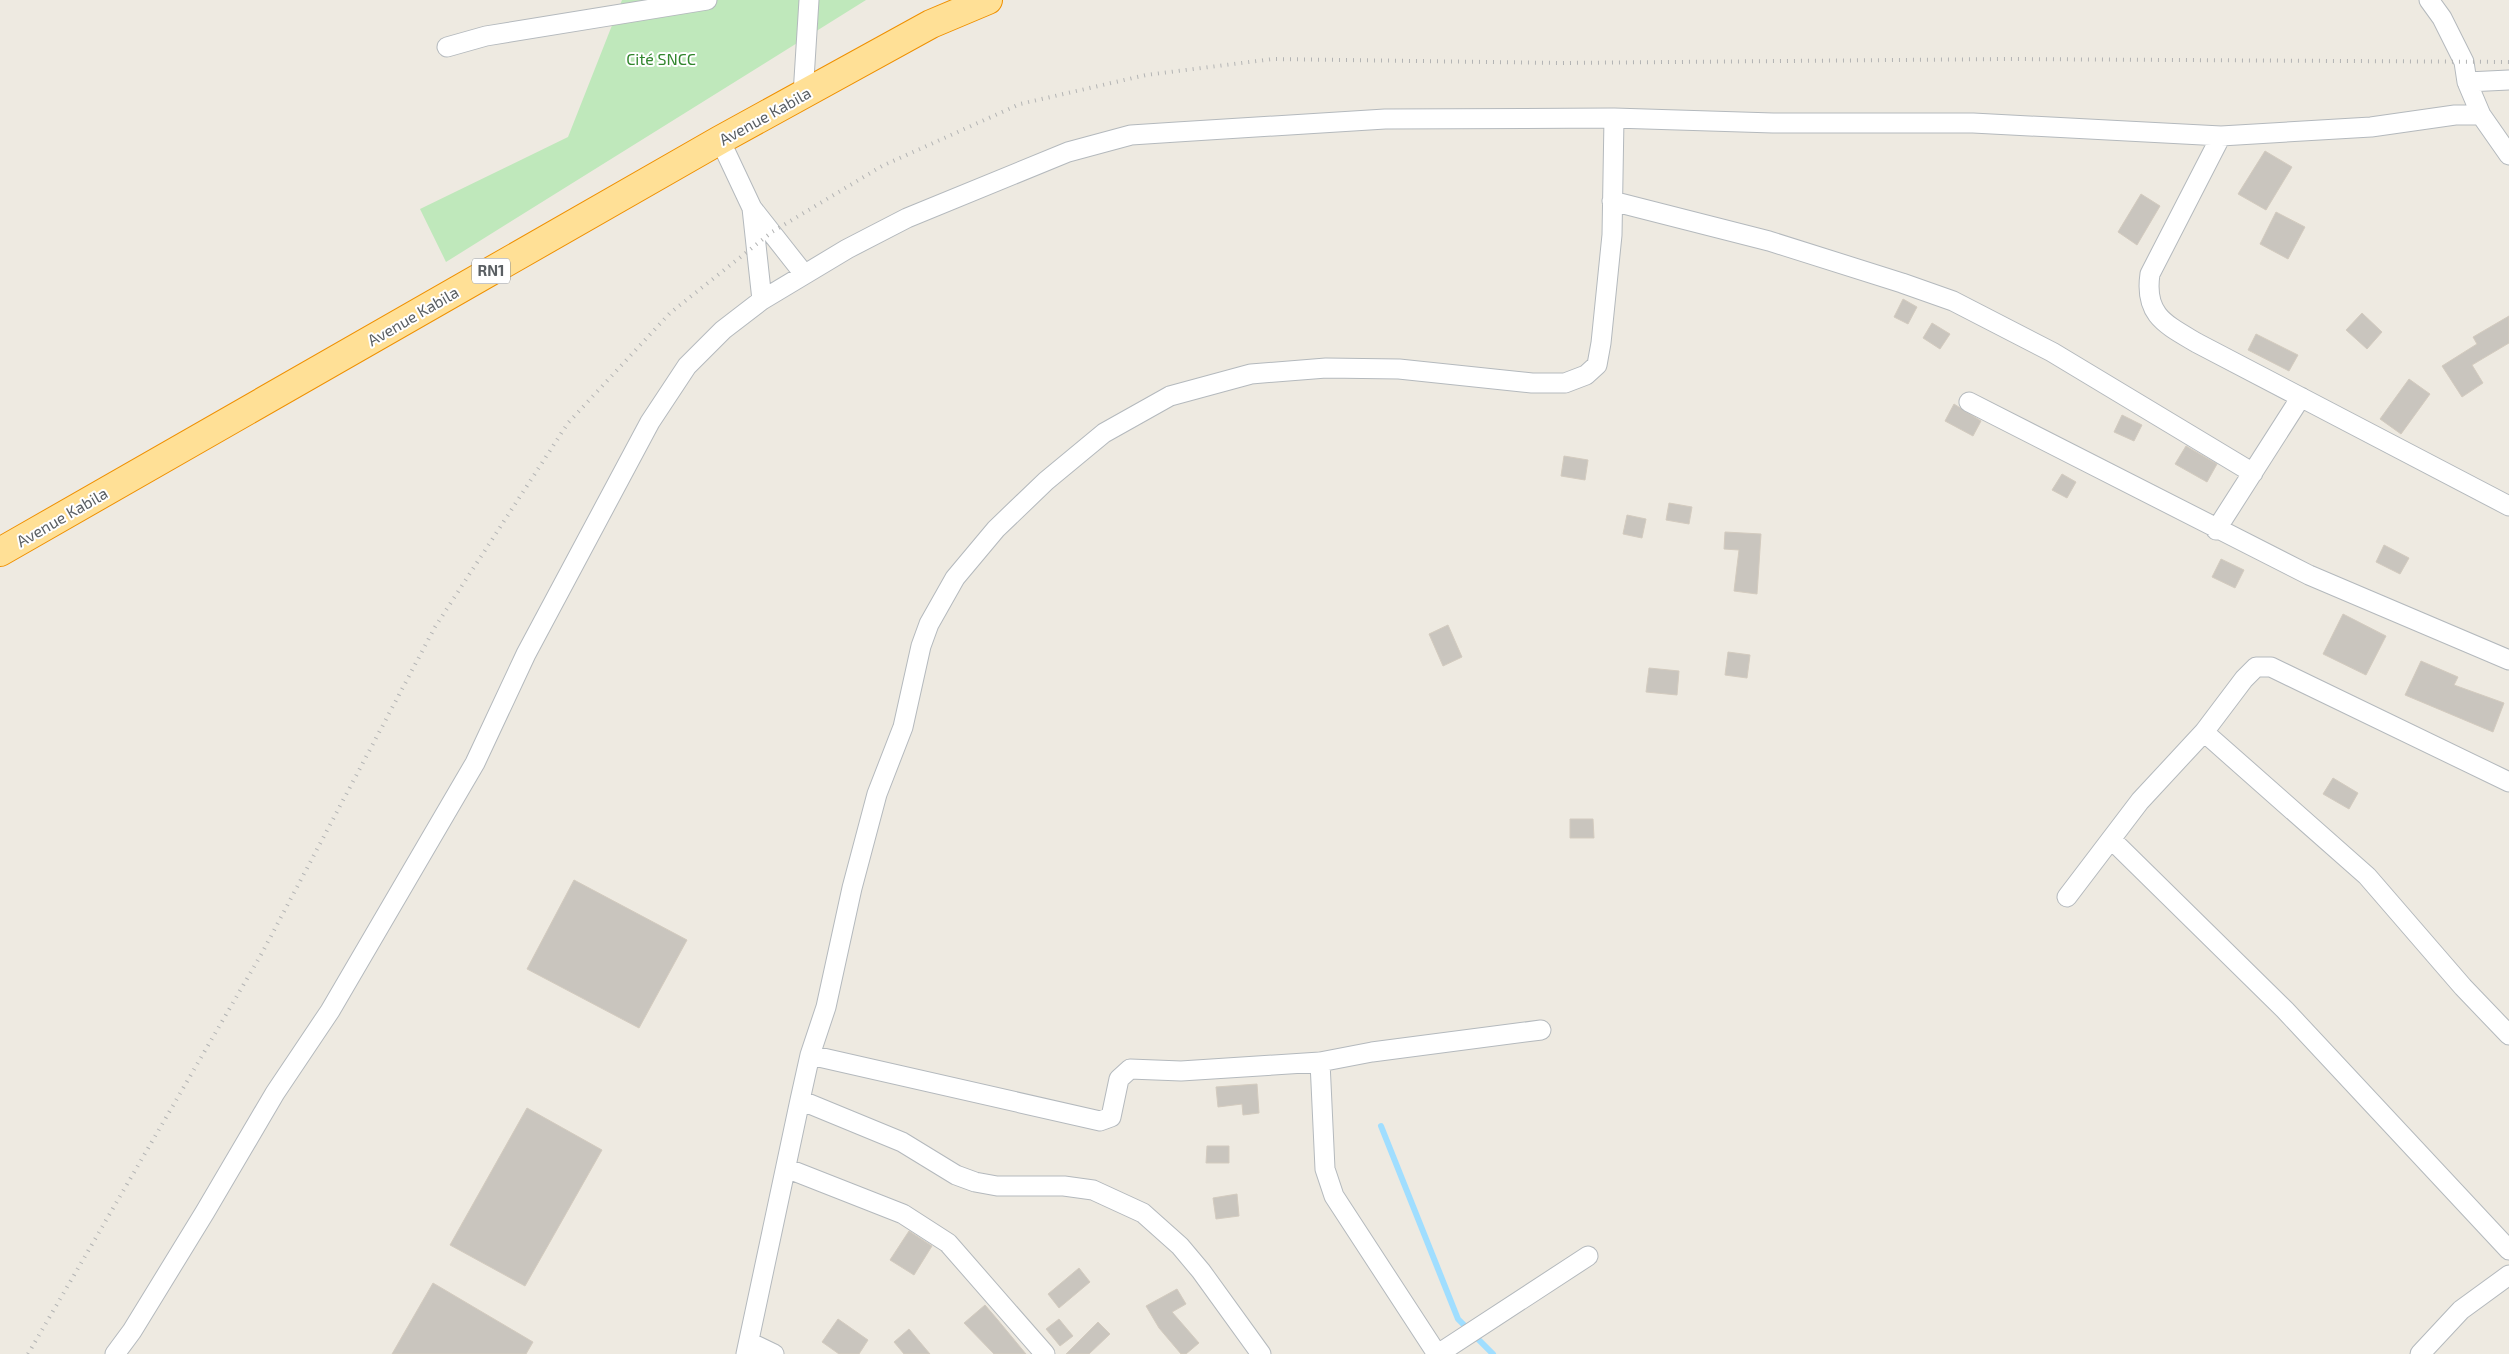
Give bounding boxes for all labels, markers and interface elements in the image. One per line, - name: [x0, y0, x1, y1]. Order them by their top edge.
- park label: Cité SNCC: [626, 49, 696, 68]
- street label: Avenue Kabila: [716, 83, 814, 149]
- road number: RN1: [472, 258, 510, 284]
- street label: Avenue Kabila: [364, 282, 462, 349]
- street label: Avenue Kabila: [13, 483, 111, 550]

